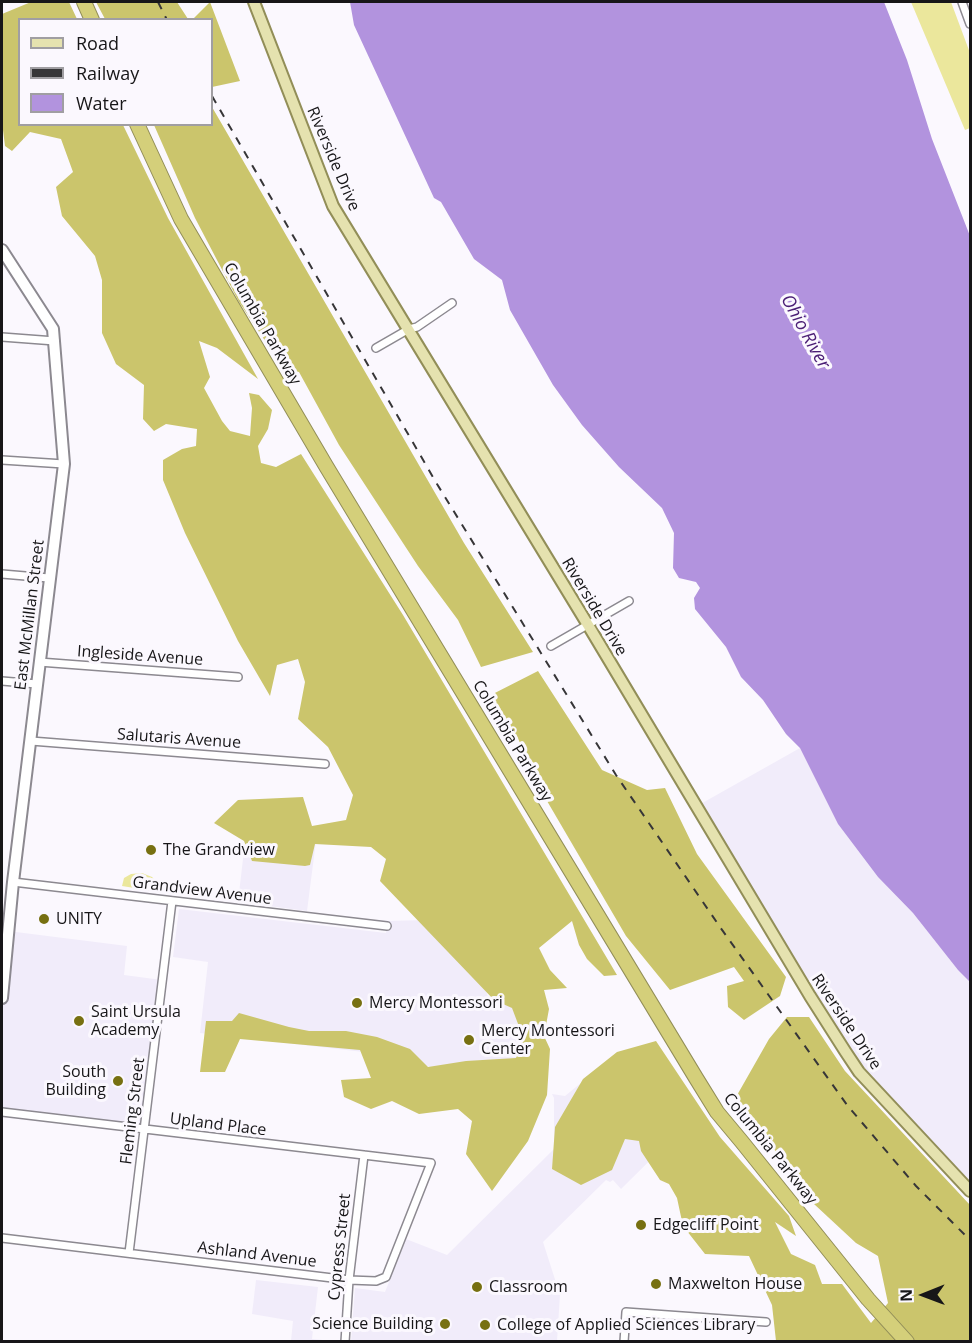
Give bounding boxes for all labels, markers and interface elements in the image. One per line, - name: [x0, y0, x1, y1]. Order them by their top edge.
- legend: [18, 18, 213, 126]
- text: Road: [76, 31, 119, 55]
- text: Railway: [76, 61, 139, 85]
- text: Water: [76, 91, 127, 115]
- street label: Riverside Drive: [302, 104, 364, 214]
- street label: Columbia Parkway: [219, 259, 305, 389]
- water label: Ohio River: [776, 291, 834, 373]
- street label: East McMillan Street: [11, 539, 49, 691]
- street label: Riverside Drive: [557, 554, 631, 660]
- street label: Ingleside Avenue: [76, 642, 204, 670]
- street label: Columbia Parkway: [468, 677, 556, 805]
- street label: Salutaris Avenue: [116, 725, 242, 753]
- place label: The Grandview: [163, 840, 275, 860]
- marker: The Grandview: [144, 843, 158, 857]
- street label: Grandview Avenue: [131, 873, 273, 909]
- place label: UNITY: [56, 909, 102, 929]
- marker: UNITY: [37, 912, 51, 926]
- street label: Riverside Drive: [807, 971, 885, 1073]
- place label: Mercy Montessori: [369, 993, 503, 1013]
- marker: Mercy Montessori: [350, 996, 364, 1010]
- place label: Saint Ursula Academy: [91, 1002, 181, 1040]
- marker: Saint Ursula Academy: [72, 1014, 86, 1028]
- place label: Mercy Montessori Center: [481, 1021, 615, 1059]
- marker: Mercy Montessori Center: [462, 1033, 476, 1047]
- street label: Fleming Street: [117, 1056, 149, 1166]
- place label: South Building: [45, 1062, 106, 1100]
- marker: South Building: [111, 1074, 125, 1088]
- street label: Columbia Parkway: [719, 1089, 821, 1209]
- street label: Upland Place: [169, 1110, 267, 1140]
- street label: Cypress Street: [325, 1193, 355, 1301]
- place label: Edgecliff Point: [653, 1215, 759, 1235]
- marker: Edgecliff Point: [634, 1218, 648, 1232]
- street label: Ashland Avenue: [196, 1238, 318, 1272]
- north arrow: [894, 1265, 954, 1325]
- place label: Maxwelton House: [668, 1274, 802, 1294]
- place label: Classroom: [489, 1277, 568, 1297]
- marker: Maxwelton House: [649, 1277, 663, 1291]
- marker: Classroom: [470, 1280, 484, 1294]
- text: N: [895, 1289, 917, 1302]
- place label: Science Building: [312, 1314, 433, 1334]
- place label: College of Applied Sciences Library: [497, 1315, 755, 1335]
- marker: Science Building: [438, 1317, 452, 1331]
- marker: College of Applied Sciences Library: [478, 1318, 492, 1332]

